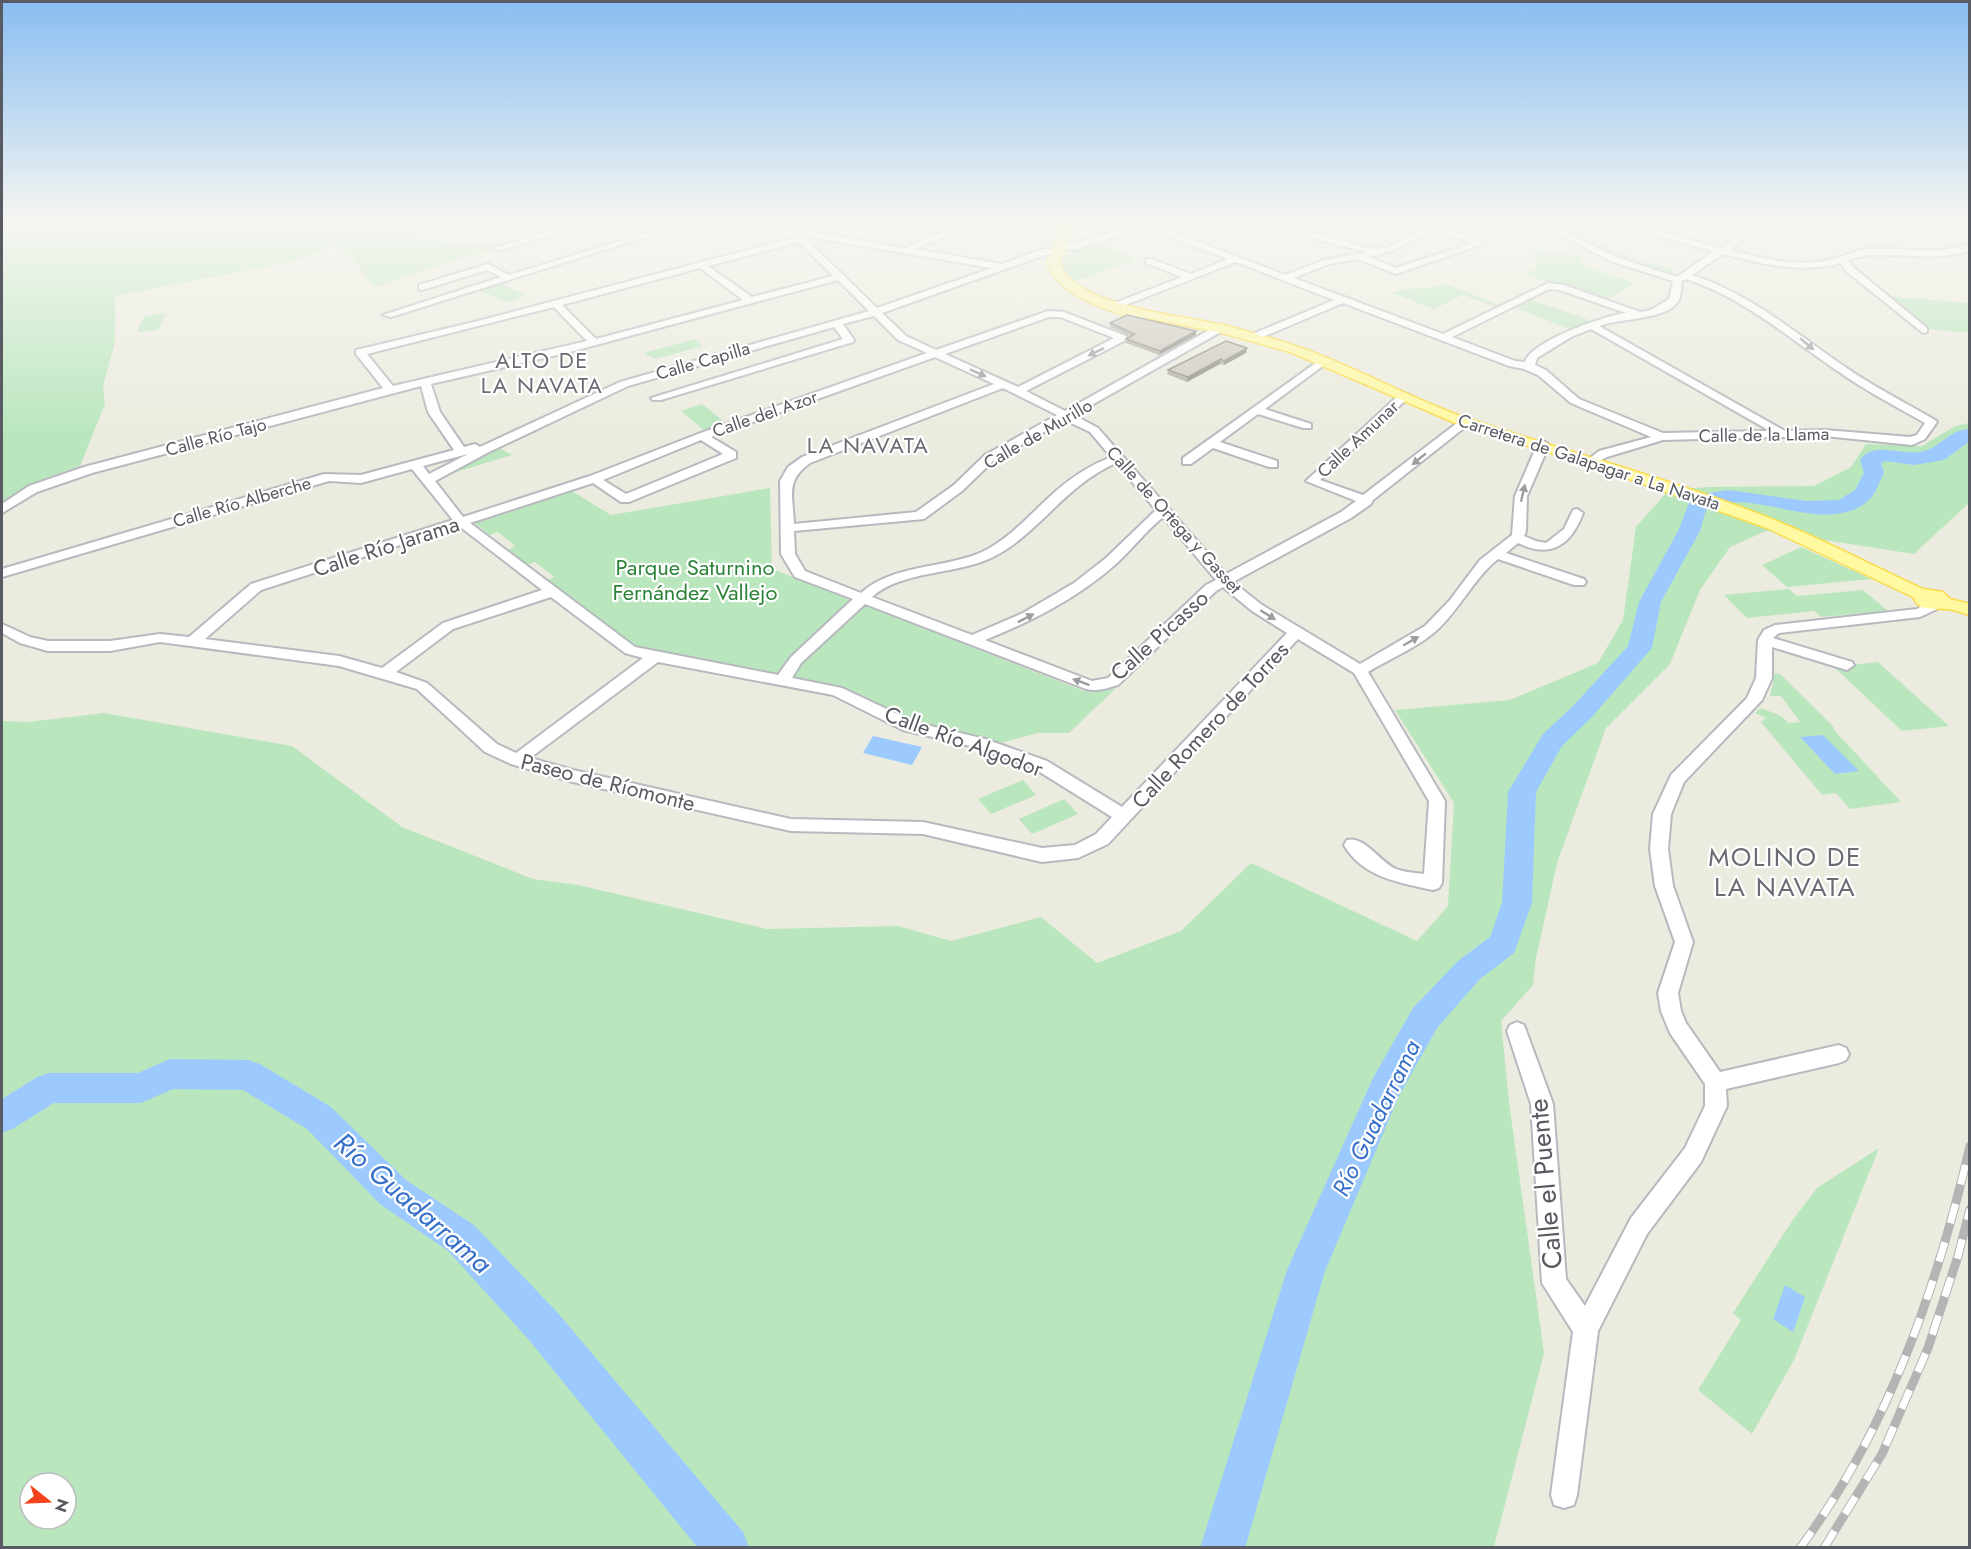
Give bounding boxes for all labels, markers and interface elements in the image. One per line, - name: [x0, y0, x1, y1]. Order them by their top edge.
- street label: Calle Capilla: [653, 335, 753, 387]
- one-way arrow: [1799, 337, 1814, 350]
- district label: ALTO DE LA NAVATA: [481, 344, 603, 401]
- one-way arrow: [1087, 348, 1104, 357]
- one-way arrow: [969, 368, 986, 377]
- street label: Calle del Azor: [709, 384, 822, 444]
- street label: Calle de Murillo: [979, 392, 1097, 476]
- street label: Calle Amunar: [1311, 394, 1405, 484]
- street label: Carretera de Galapagar a La Navata: [1455, 407, 1723, 517]
- street label: Calle Río Tajo: [163, 411, 270, 463]
- street label: Calle de la Llama: [1698, 421, 1830, 449]
- district label: LA NAVATA: [807, 429, 929, 461]
- street label: Calle de Ortega y Gasset: [1100, 440, 1248, 600]
- one-way arrow: [1411, 452, 1427, 465]
- street label: Calle Río Alberche: [170, 470, 314, 534]
- one-way arrow: [1519, 484, 1529, 502]
- street label: Calle Río Jarama: [309, 507, 463, 585]
- park label: Parque Saturnino Fernández Vallejo: [612, 551, 778, 608]
- street label: Calle Picasso: [1103, 582, 1215, 688]
- one-way arrow: [1260, 609, 1276, 620]
- one-way arrow: [1018, 613, 1035, 622]
- street label: Calle Romero de Torres: [1124, 634, 1296, 816]
- one-way arrow: [1403, 635, 1419, 646]
- one-way arrow: [1072, 677, 1090, 686]
- street label: Calle Río Algodor: [880, 697, 1048, 785]
- street label: Paseo de Ríomonte: [517, 745, 699, 819]
- district label: MOLINO DE LA NAVATA: [1708, 838, 1862, 906]
- water label: Río Guadarrama: [1323, 1034, 1429, 1202]
- street label: Calle el Puente: [1518, 1097, 1572, 1271]
- water label: Río Guadarrama: [325, 1123, 502, 1284]
- north arrow: [18, 1471, 78, 1531]
- text: N: [49, 1496, 75, 1515]

